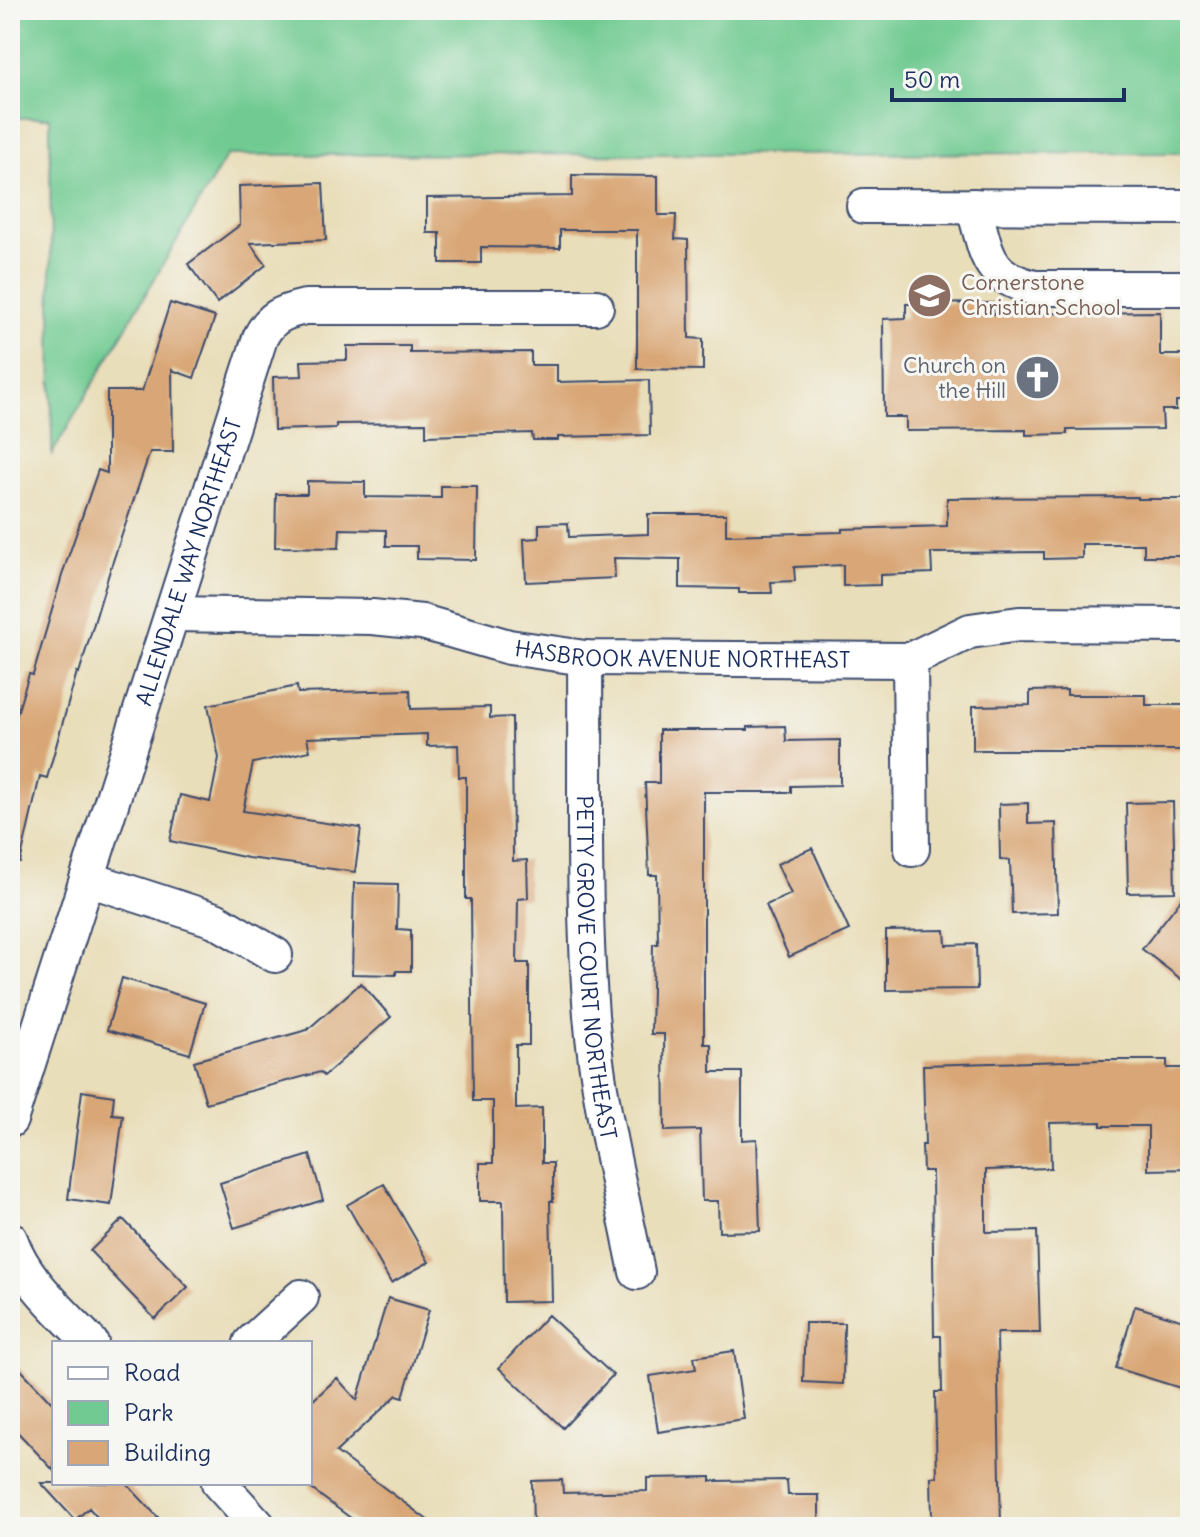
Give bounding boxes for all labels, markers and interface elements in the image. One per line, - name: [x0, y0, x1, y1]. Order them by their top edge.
- scale bar: [892, 52, 1124, 102]
- text: 50 m: [904, 64, 960, 94]
- place label: Cornerstone Christian School: [961, 268, 1121, 321]
- school or university icon: Cornerstone Christian School: [906, 271, 954, 319]
- place label: Church on the Hill: [903, 351, 1006, 404]
- church icon: Church on the Hill: [1013, 354, 1061, 402]
- street label: ALLENDALE WAY NORTHEAST: [129, 415, 247, 709]
- street label: HASBROOK AVENUE NORTHEAST: [513, 634, 850, 674]
- street label: PETTY GROVE COURT NORTHEAST: [571, 795, 623, 1142]
- legend: [52, 1341, 312, 1485]
- text: Road: [124, 1357, 180, 1387]
- text: Park: [124, 1397, 174, 1427]
- text: Building: [124, 1437, 211, 1467]

